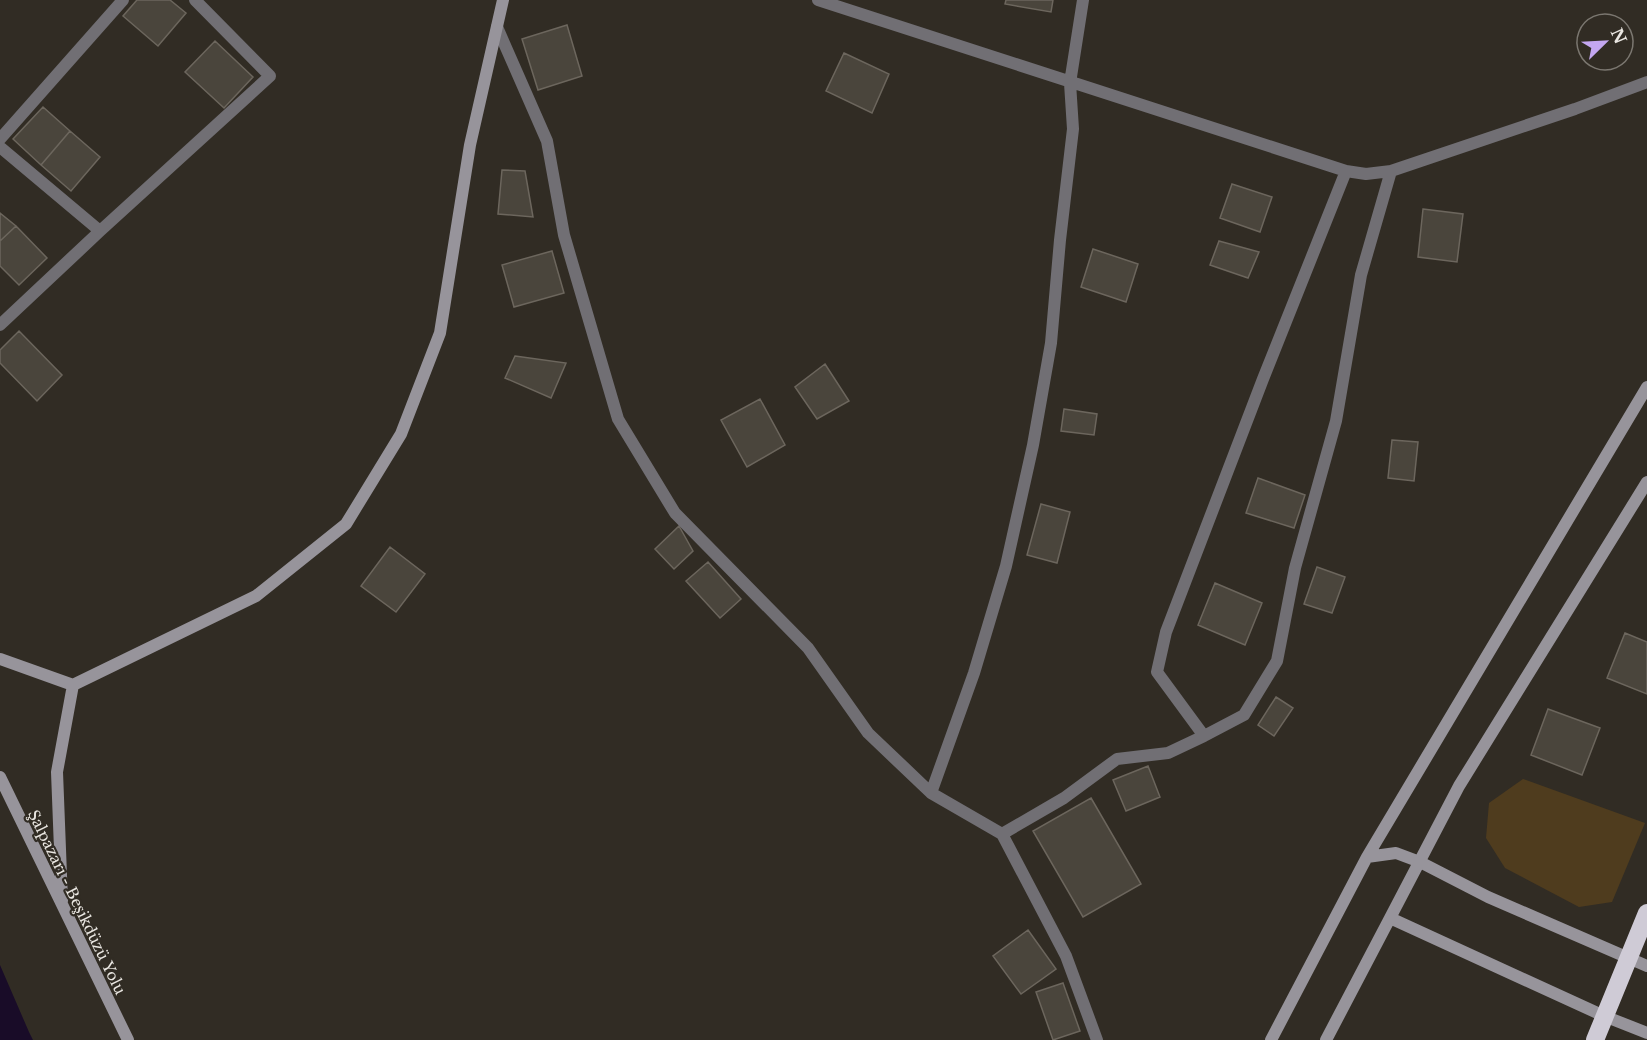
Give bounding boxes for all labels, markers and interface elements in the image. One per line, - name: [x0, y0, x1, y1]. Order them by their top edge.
- north arrow: [1575, 12, 1635, 72]
- text: N: [1607, 25, 1631, 47]
- street label: Şalpazarı - Beşikdüzü Yolu: [24, 807, 130, 997]

